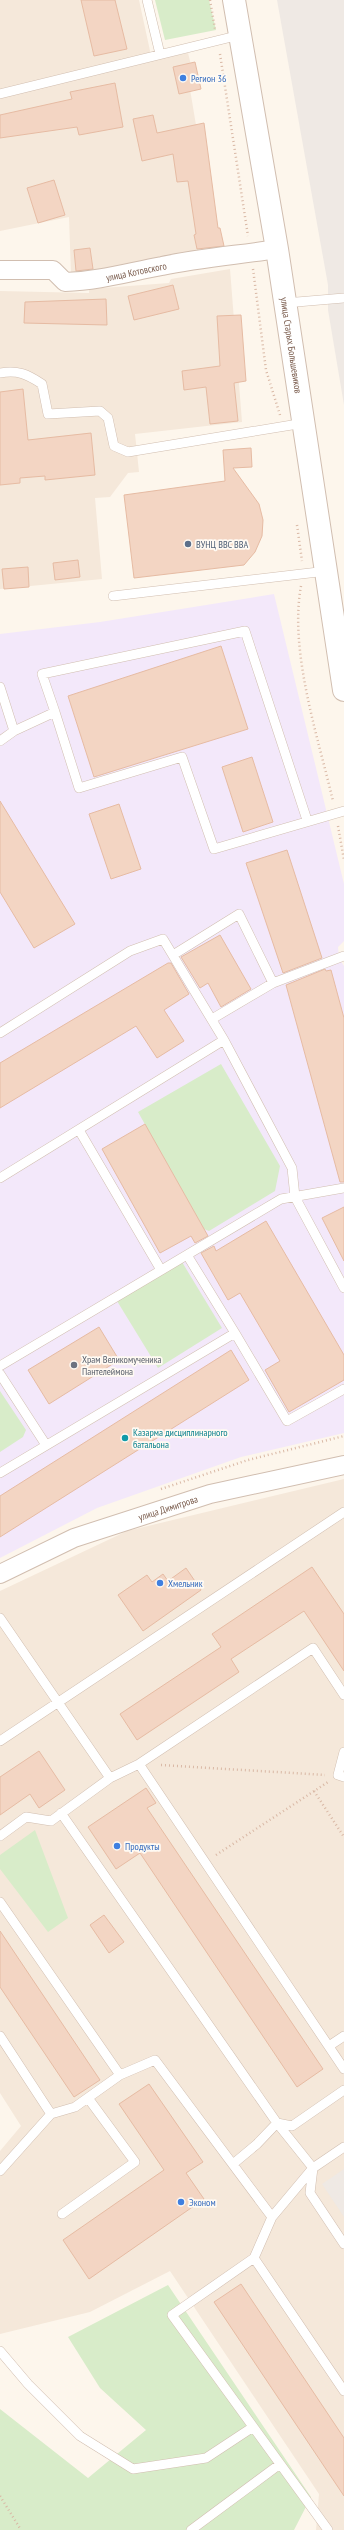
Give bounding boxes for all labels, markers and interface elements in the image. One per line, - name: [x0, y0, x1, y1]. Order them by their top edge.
- place label: Регион 36: [191, 72, 227, 85]
- marker: Регион 36: [178, 73, 188, 83]
- street label: улица Котовского: [105, 259, 168, 284]
- street label: улица Старых Большевиков: [277, 296, 305, 394]
- place label: ВУНЦ ВВС ВВА: [196, 538, 248, 551]
- marker: ВУНЦ ВВС ВВА: [183, 539, 193, 549]
- place label: Храм Великомученика Пантелеймона: [82, 1353, 162, 1378]
- marker: Храм Великомученика Пантелеймона: [69, 1360, 79, 1370]
- place label: Казарма дисциплинарного батальона: [133, 1426, 228, 1451]
- marker: Казарма дисциплинарного батальона: [120, 1433, 130, 1443]
- street label: улица Димитрова: [137, 1492, 199, 1524]
- place label: Хмельник: [168, 1577, 203, 1590]
- marker: Хмельник: [155, 1578, 165, 1588]
- place label: Продукты: [125, 1840, 160, 1853]
- marker: Продукты: [112, 1841, 122, 1851]
- place label: Эконом: [189, 2196, 216, 2209]
- marker: Эконом: [176, 2197, 186, 2207]

